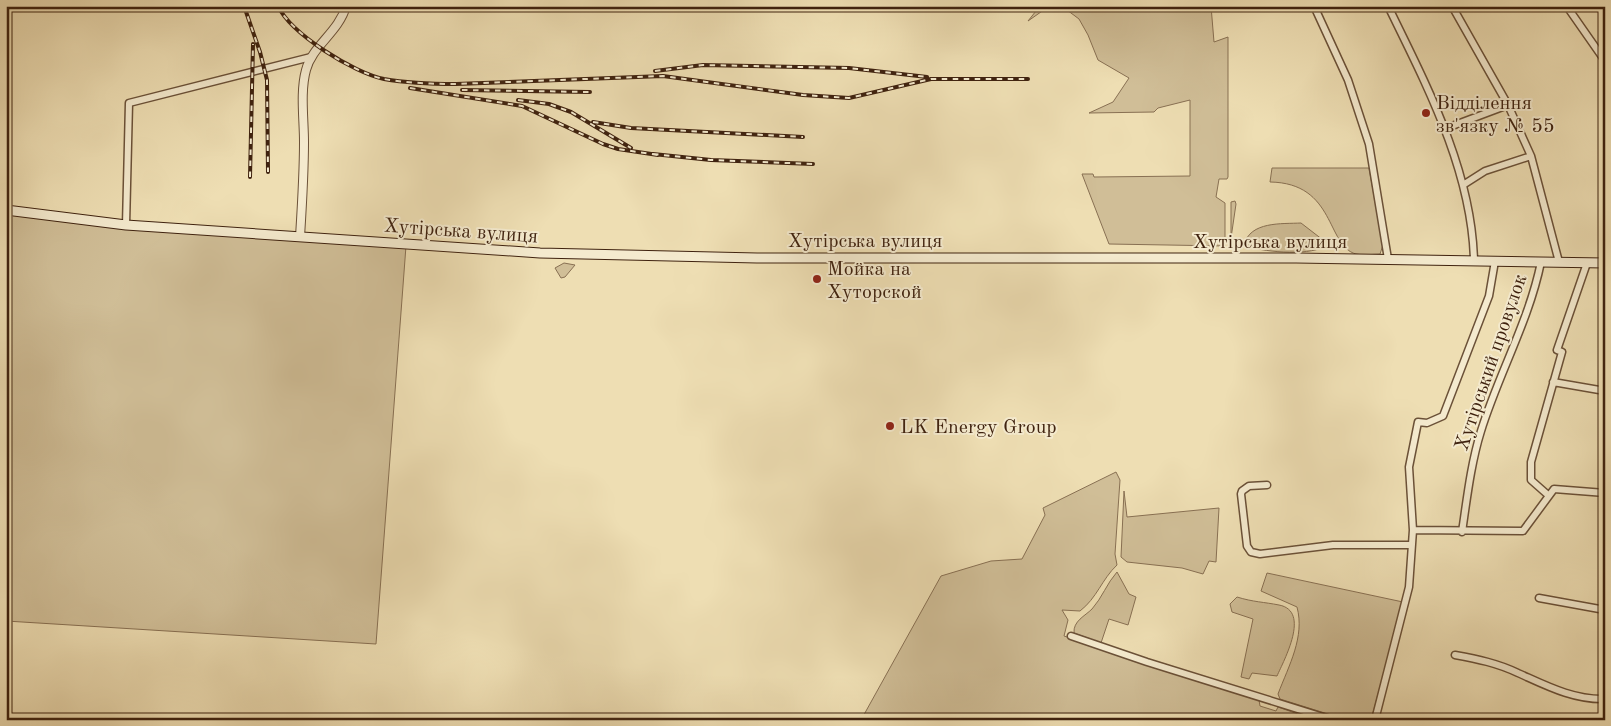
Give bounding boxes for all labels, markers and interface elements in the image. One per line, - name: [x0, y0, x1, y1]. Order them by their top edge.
- place label: Відділення зв'язку № 55: [1436, 94, 1555, 137]
- marker: Відділення зв'язку № 55: [1420, 107, 1432, 119]
- street label: Хутірська вулиця: [383, 217, 539, 247]
- street label: Хутірська вулиця: [788, 232, 942, 252]
- street label: Хутірська вулиця: [1193, 233, 1347, 253]
- place label: Мойка на Хуторской: [827, 260, 922, 303]
- street label: Хутірський провулок: [1452, 272, 1532, 454]
- marker: Мойка на Хуторской: [811, 273, 823, 285]
- place label: LK Energy Group: [900, 418, 1057, 438]
- marker: LK Energy Group: [884, 420, 896, 432]

